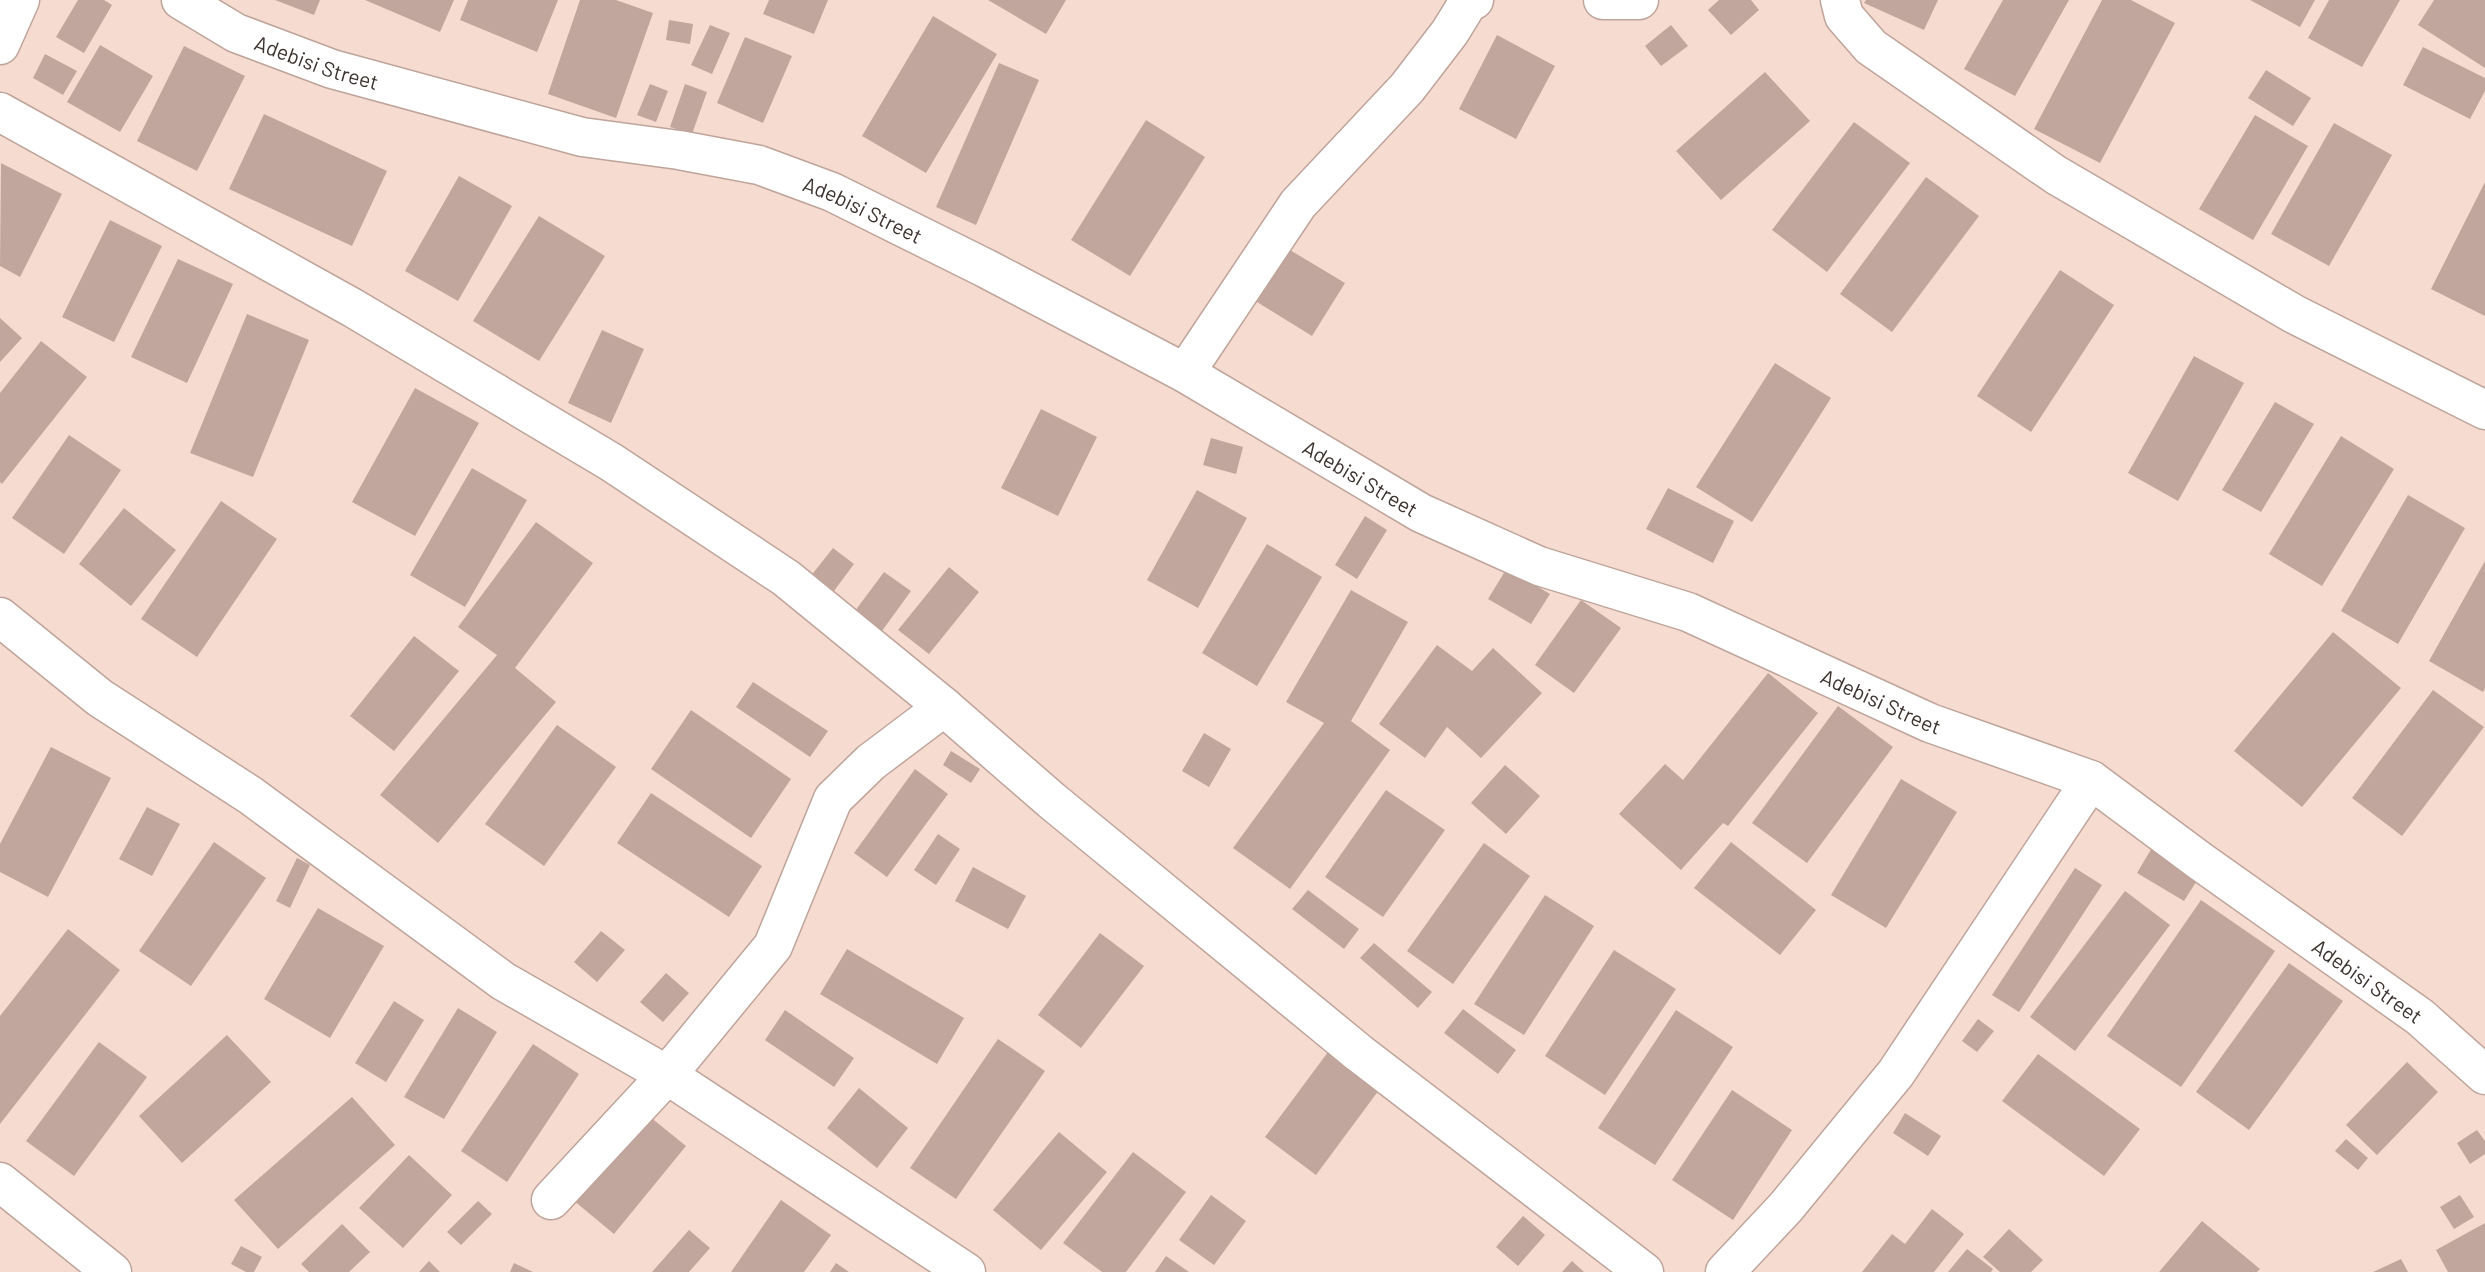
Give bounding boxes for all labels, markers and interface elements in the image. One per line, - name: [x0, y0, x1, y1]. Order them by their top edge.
- street label: Adebisi Street: [252, 29, 381, 94]
- street label: Adebisi Street: [800, 170, 927, 248]
- street label: Adebisi Street: [1299, 434, 1423, 521]
- street label: Adebisi Street: [1818, 662, 1945, 738]
- street label: Adebisi Street: [2308, 933, 2428, 1028]

